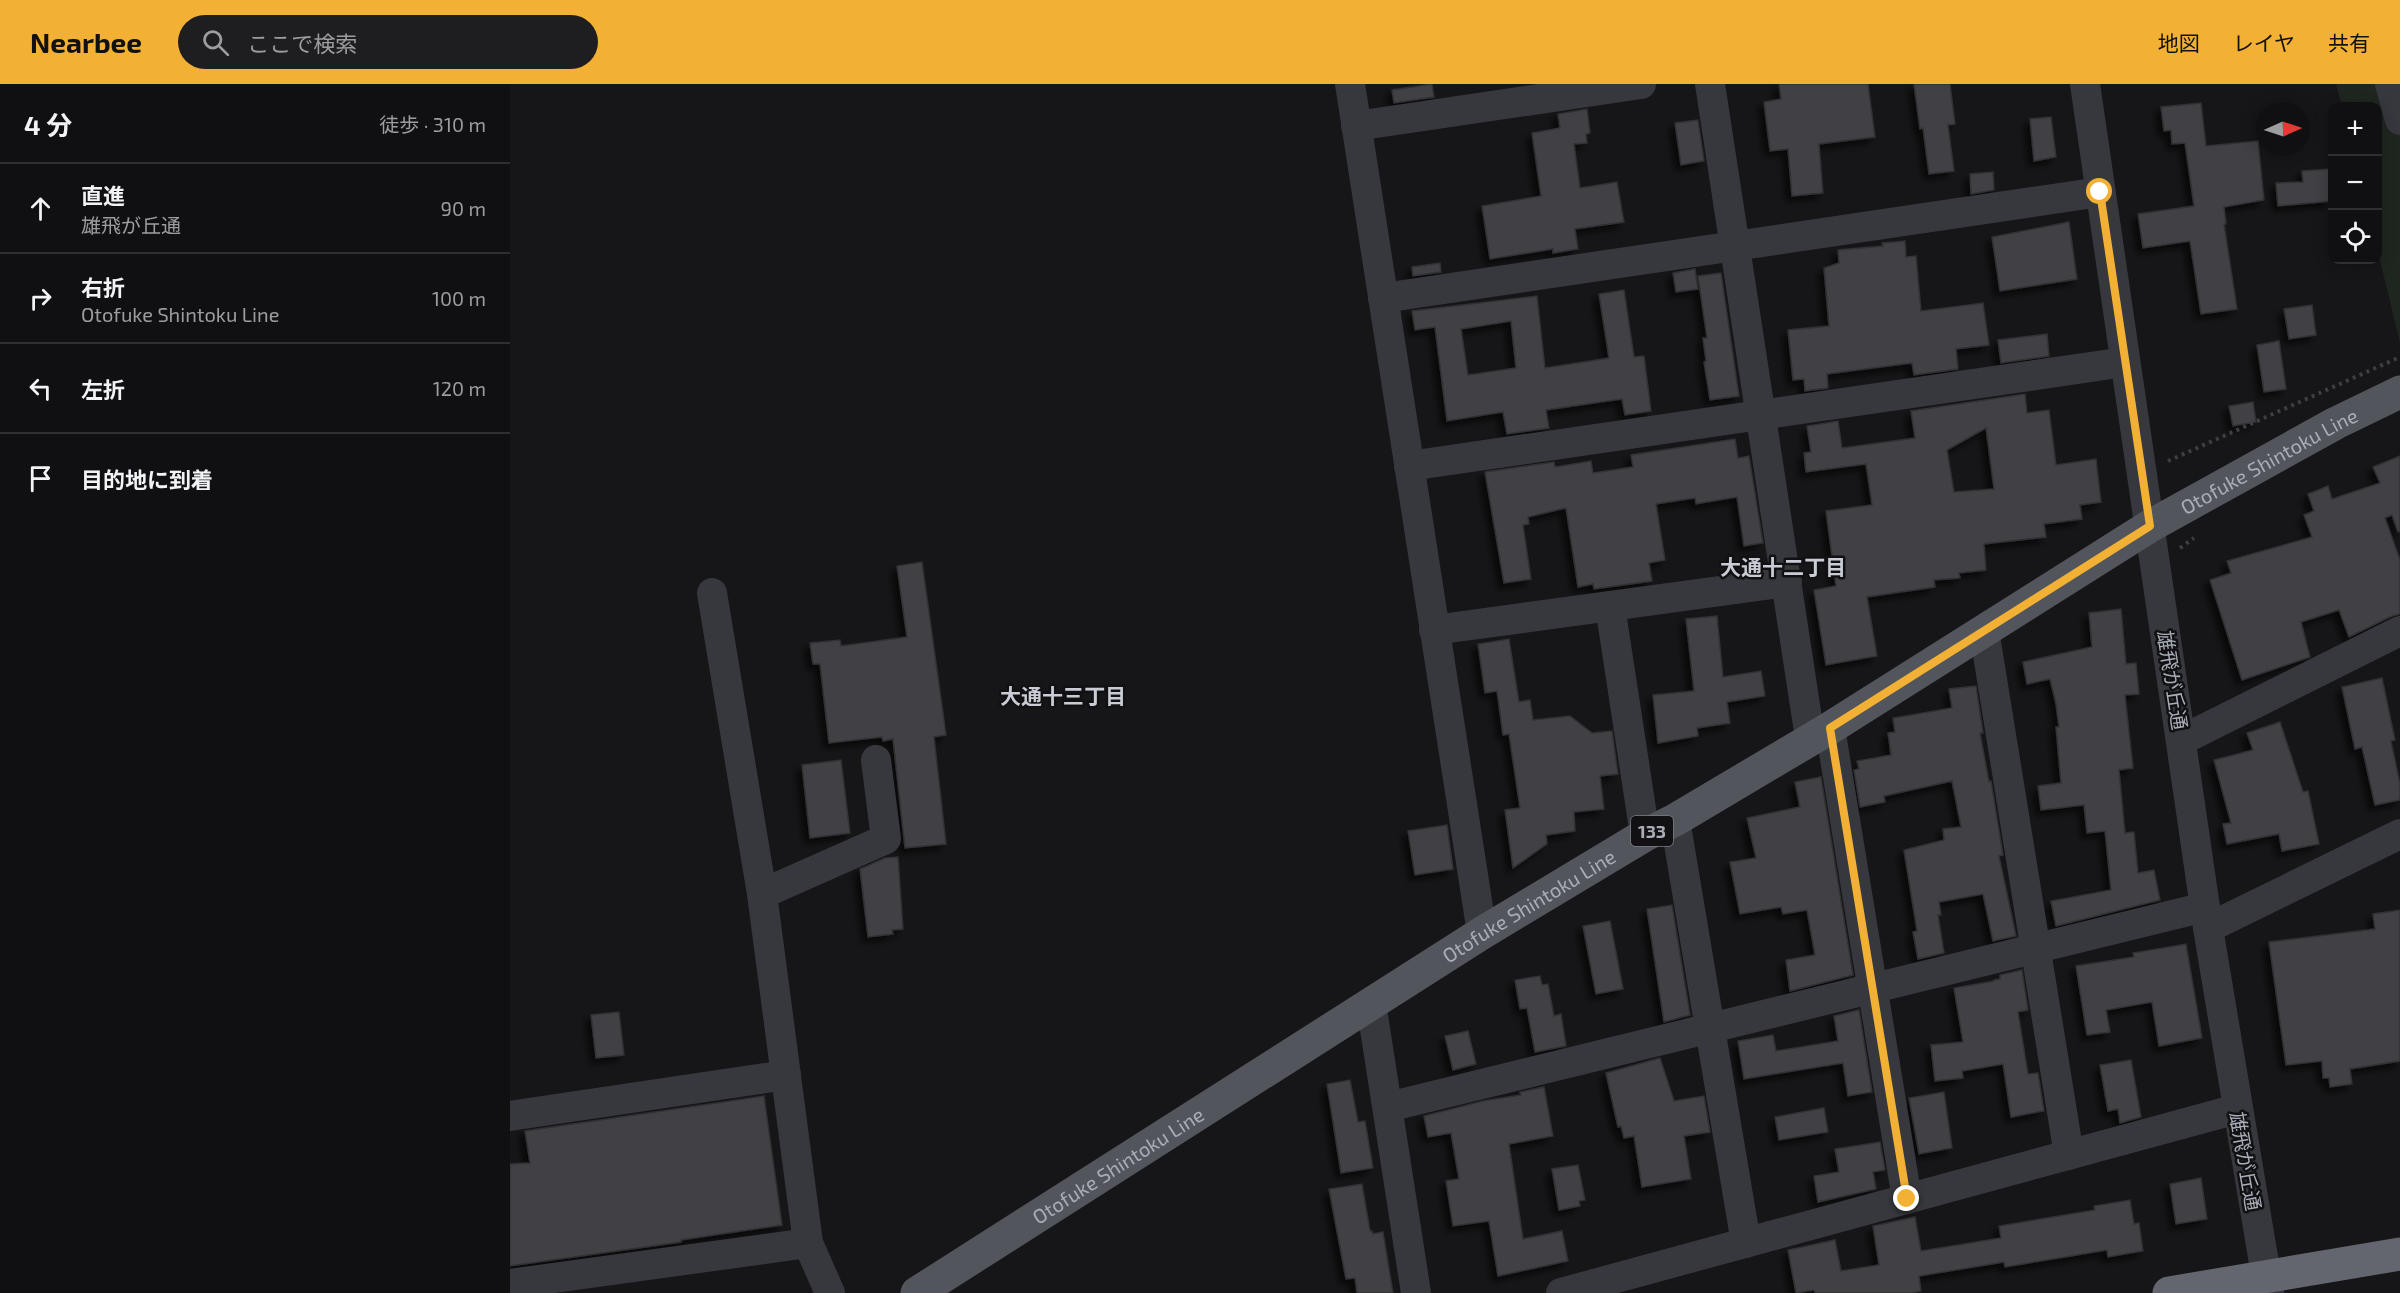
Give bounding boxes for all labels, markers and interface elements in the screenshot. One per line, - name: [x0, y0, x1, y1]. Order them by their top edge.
- search box: [178, 15, 598, 69]
- text: Nearbee: [30, 25, 142, 59]
- icon: search: [199, 26, 232, 59]
- text: ここで検索: [247, 30, 357, 56]
- text: 地図: [2158, 30, 2200, 55]
- text: レイヤ: [2233, 30, 2295, 55]
- text: 共有: [2328, 30, 2370, 55]
- north arrow: [2256, 102, 2310, 156]
- map controls: [2328, 102, 2382, 264]
- button: +: [2328, 102, 2382, 156]
- text: 4 分: [24, 109, 72, 140]
- text: 徒歩 · 310 m: [379, 112, 486, 136]
- button: −: [2328, 156, 2382, 210]
- route start: [2086, 178, 2112, 204]
- text: 直進: [81, 182, 125, 208]
- icon: ahead: [24, 192, 57, 225]
- text: 90 m: [441, 196, 486, 220]
- button: locate: [2328, 210, 2382, 264]
- text: 雄飛が丘通: [81, 213, 181, 237]
- text: 右折: [81, 274, 125, 300]
- icon: right: [24, 282, 57, 315]
- text: 100 m: [432, 286, 486, 310]
- text: Otofuke Shintoku Line: [81, 302, 279, 326]
- icon: left: [24, 372, 57, 405]
- text: 左折: [81, 376, 125, 402]
- text: 120 m: [433, 376, 486, 400]
- street label: Otofuke Shintoku Line: [2176, 402, 2361, 519]
- icon: arrive: [24, 462, 57, 495]
- text: 目的地に到着: [81, 466, 213, 492]
- district label: 大通十二丁目: [1720, 554, 1846, 579]
- street label: 雄飛が丘通: [2153, 629, 2193, 731]
- district label: 大通十三丁目: [1000, 683, 1126, 708]
- road number: 133: [1631, 816, 1673, 846]
- street label: Otofuke Shintoku Line: [1437, 844, 1620, 967]
- street label: Otofuke Shintoku Line: [1028, 1102, 1208, 1229]
- street label: 雄飛が丘通: [2225, 1110, 2267, 1212]
- route end: [1893, 1185, 1919, 1211]

